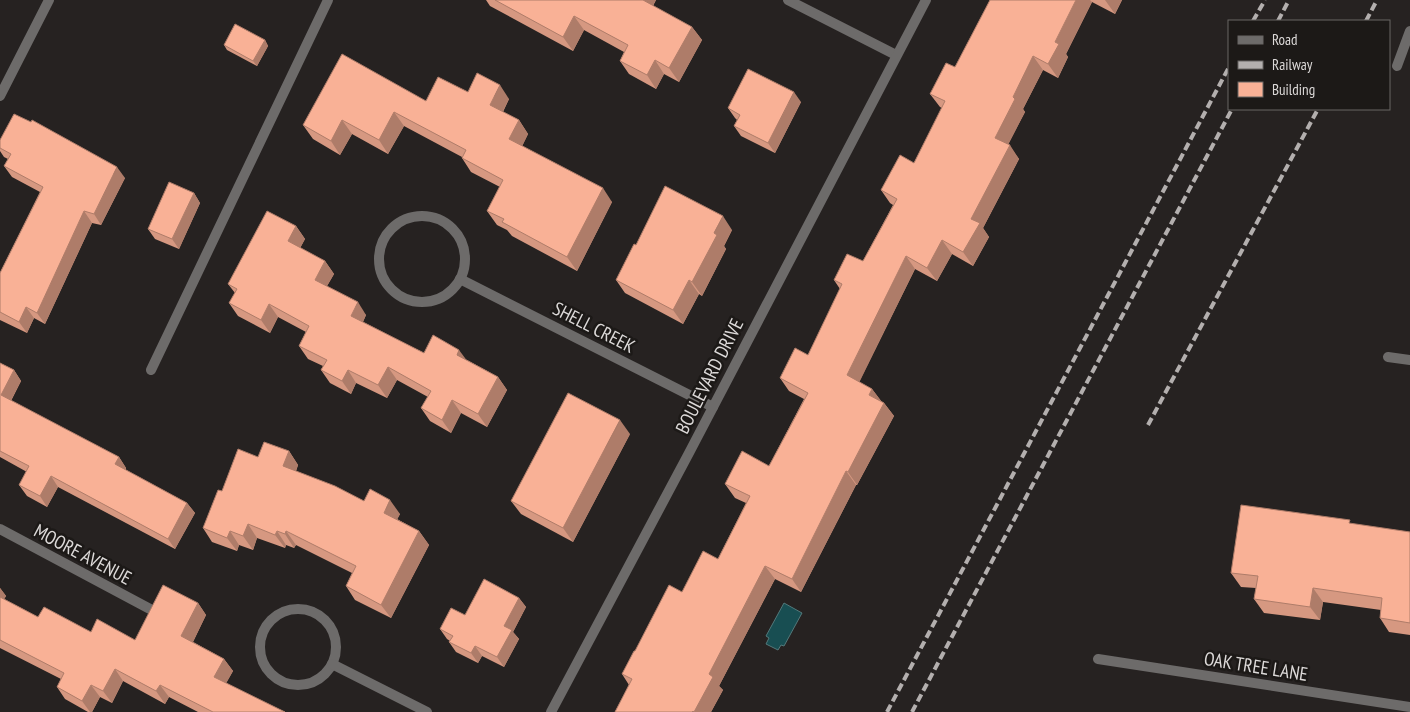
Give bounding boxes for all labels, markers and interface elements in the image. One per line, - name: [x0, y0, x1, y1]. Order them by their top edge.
- legend: [1228, 20, 1390, 110]
- text: Road: [1272, 30, 1298, 49]
- text: Railway: [1272, 55, 1313, 74]
- text: Building: [1272, 80, 1315, 99]
- street label: SHELL CREEK: [549, 296, 639, 358]
- street label: BOULEVARD DRIVE: [670, 314, 748, 438]
- street label: MOORE AVENUE: [30, 518, 136, 590]
- street label: OAK TREE LANE: [1202, 646, 1310, 686]

